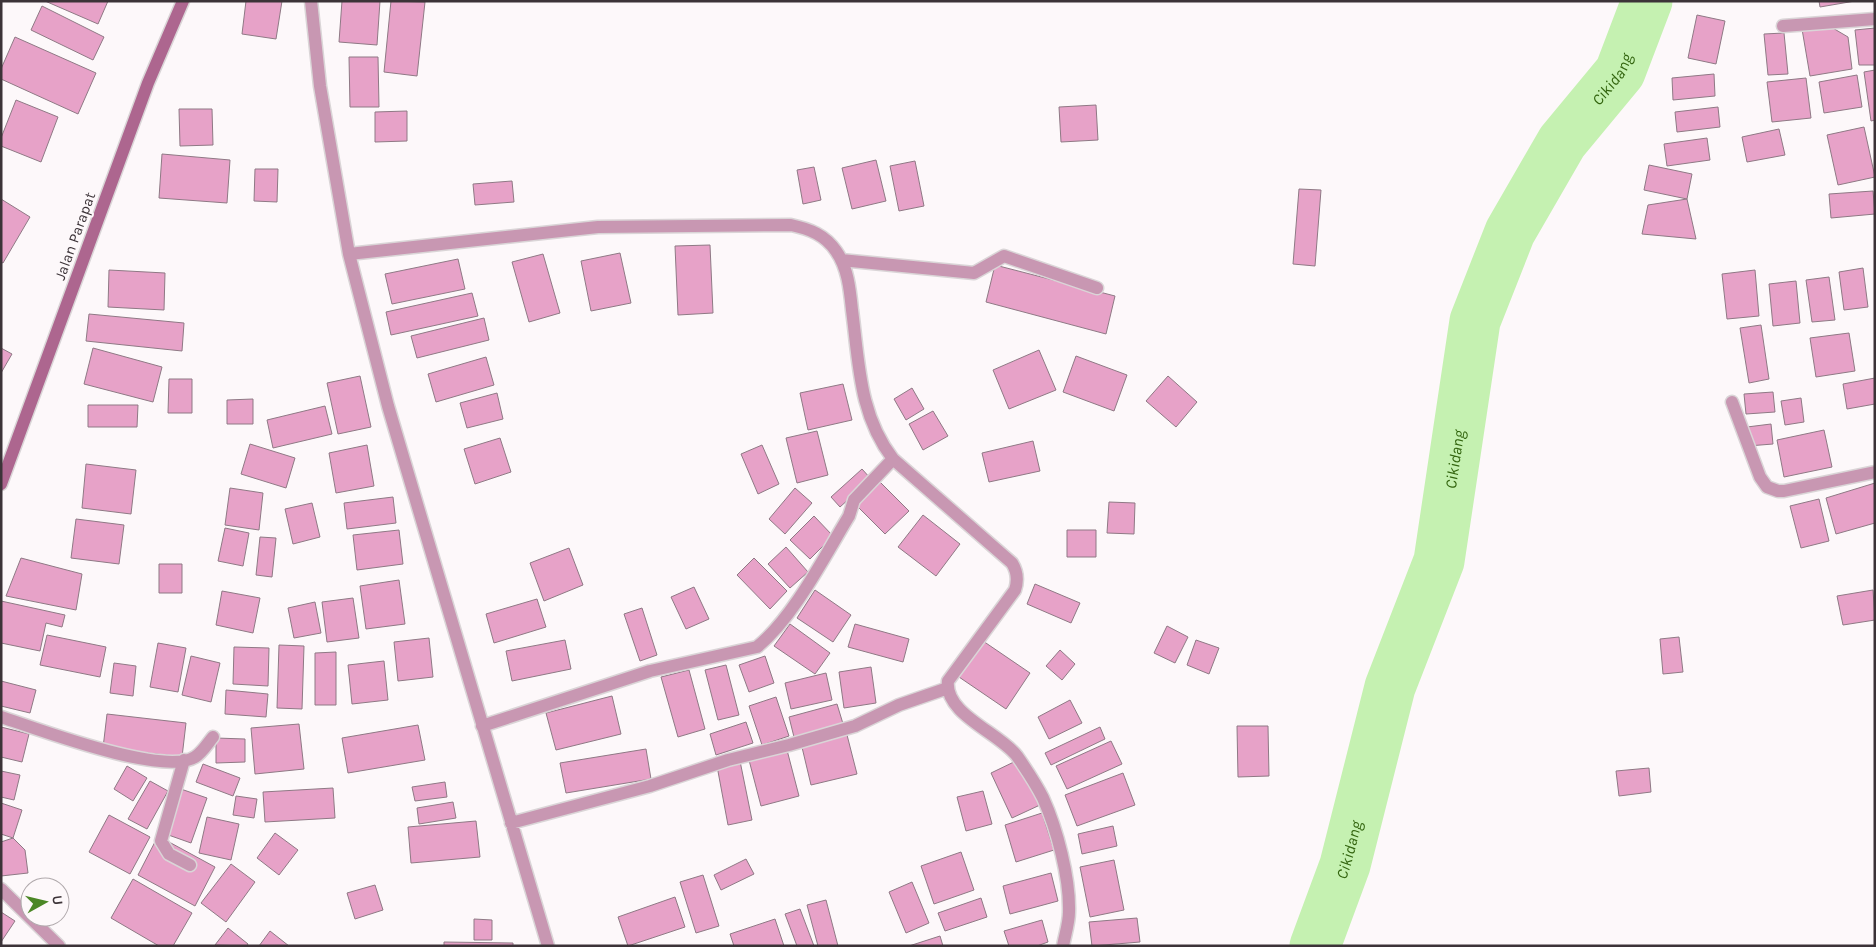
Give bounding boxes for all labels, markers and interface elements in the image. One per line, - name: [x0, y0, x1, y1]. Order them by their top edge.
- water label: Cikidang: [1587, 50, 1636, 109]
- street label: Jalan Parapat: [51, 189, 99, 282]
- water label: Cikidang: [1440, 428, 1468, 490]
- water label: Cikidang: [1331, 818, 1365, 881]
- north arrow: [20, 877, 70, 927]
- text: U: [48, 894, 66, 906]

